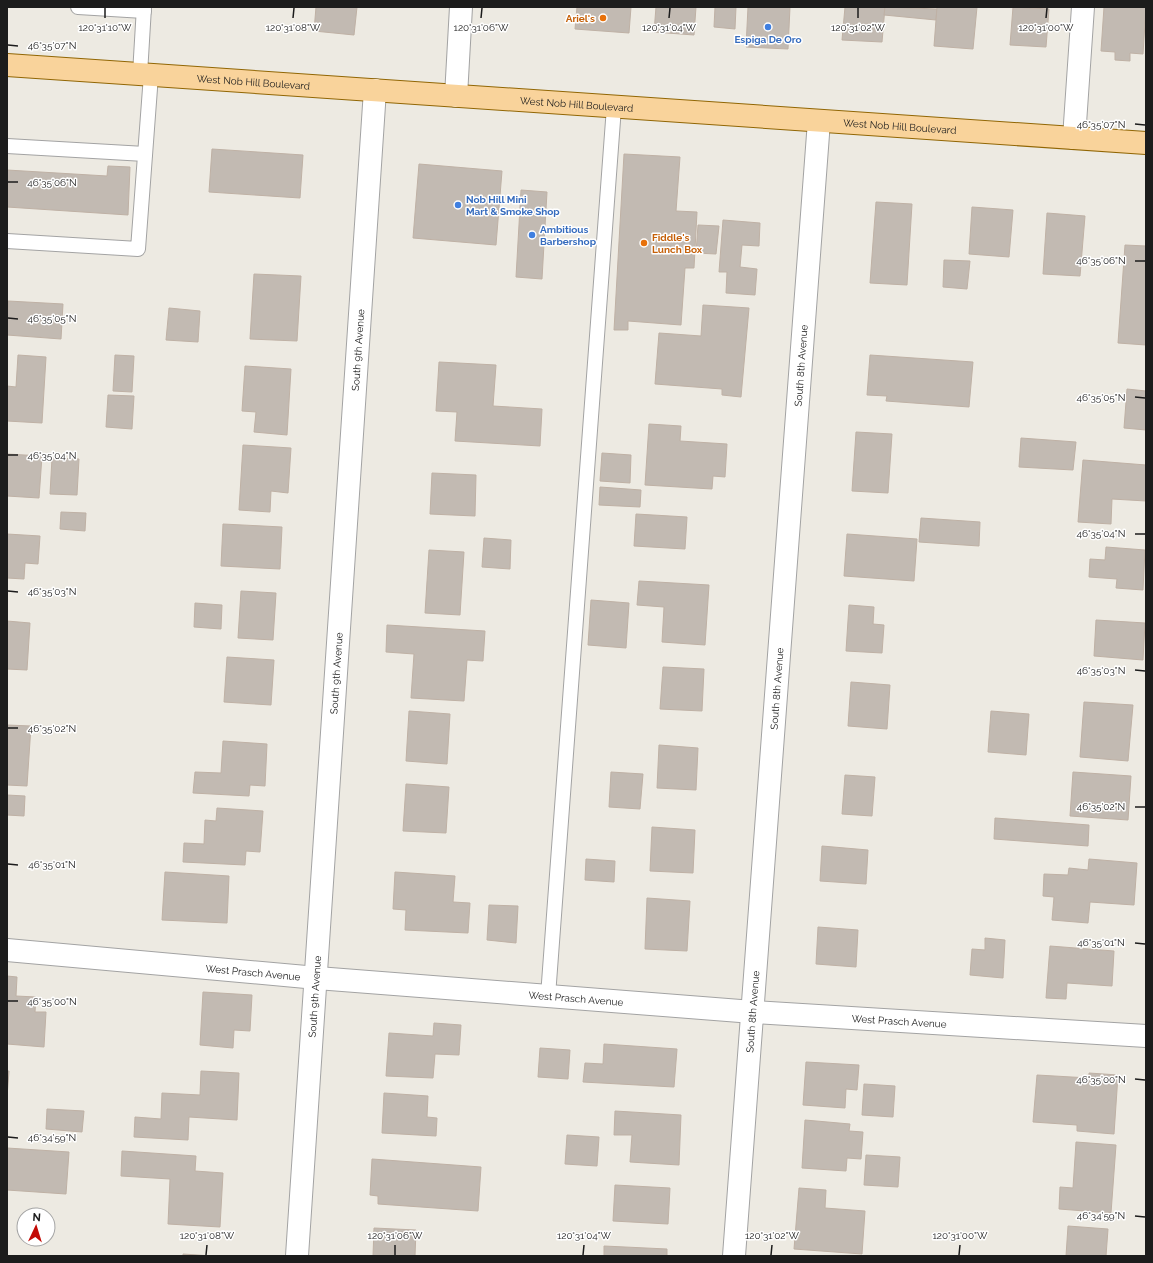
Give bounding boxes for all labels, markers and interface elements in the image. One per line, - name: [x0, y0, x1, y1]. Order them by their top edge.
- place label: Ariel's: [566, 13, 595, 24]
- marker: Ariel's: [598, 13, 608, 23]
- text: 120°31'10"W: [78, 22, 132, 33]
- text: 120°31'08"W: [266, 22, 321, 33]
- text: 120°31'06"W: [454, 22, 509, 33]
- text: 120°31'04"W: [642, 22, 697, 33]
- marker: Espiga De Oro: [763, 22, 773, 32]
- text: 120°31'02"W: [831, 22, 886, 33]
- text: 120°31'00"W: [1019, 22, 1074, 33]
- place label: Espiga De Oro: [734, 34, 802, 45]
- text: 46°35'07"N: [28, 40, 76, 51]
- street label: West Nob Hill Boulevard: [196, 73, 310, 92]
- street label: West Nob Hill Boulevard: [520, 95, 634, 114]
- street label: West Nob Hill Boulevard: [843, 117, 957, 136]
- text: 46°35'07"N: [1077, 119, 1125, 130]
- text: 46°35'06"N: [27, 177, 77, 188]
- place label: Nob Hill Mini Mart & Smoke Shop: [466, 194, 560, 217]
- marker: Nob Hill Mini Mart & Smoke Shop: [453, 200, 463, 210]
- place label: Ambitious Barbershop: [540, 224, 597, 247]
- marker: Ambitious Barbershop: [527, 230, 537, 240]
- place label: Fiddle's Lunch Box: [652, 232, 703, 255]
- marker: Fiddle's Lunch Box: [639, 238, 649, 248]
- text: 46°35'06"N: [1076, 255, 1126, 266]
- street label: South 9th Avenue: [350, 309, 366, 391]
- text: 46°35'05"N: [28, 313, 76, 324]
- street label: South 8th Avenue: [793, 324, 810, 407]
- text: 46°35'05"N: [1077, 392, 1125, 403]
- text: 46°35'04"N: [28, 450, 76, 461]
- text: 46°35'04"N: [1077, 528, 1125, 539]
- text: 46°35'03"N: [28, 586, 76, 597]
- street label: South 9th Avenue: [328, 632, 345, 715]
- street label: South 8th Avenue: [768, 647, 786, 730]
- text: 46°35'03"N: [1077, 665, 1125, 676]
- text: 46°35'02"N: [28, 723, 76, 734]
- text: 46°35'02"N: [1077, 801, 1125, 812]
- text: 46°35'01"N: [28, 859, 76, 870]
- text: 46°35'01"N: [1077, 937, 1125, 948]
- street label: South 9th Avenue: [307, 955, 323, 1038]
- street label: West Prasch Avenue: [205, 963, 301, 982]
- street label: South 8th Avenue: [744, 970, 761, 1053]
- street label: West Prasch Avenue: [528, 990, 624, 1008]
- text: 46°35'00"N: [27, 996, 77, 1007]
- street label: West Prasch Avenue: [851, 1013, 947, 1030]
- text: 46°35'00"N: [1076, 1074, 1126, 1085]
- text: 46°34'59"N: [28, 1132, 76, 1143]
- north arrow: [16, 1207, 56, 1247]
- text: 46°34'59"N: [1077, 1210, 1125, 1221]
- text: N: [32, 1211, 41, 1224]
- text: 120°31'08"W: [180, 1230, 235, 1241]
- text: 120°31'06"W: [368, 1230, 423, 1241]
- text: 120°31'04"W: [557, 1230, 612, 1241]
- text: 120°31'02"W: [745, 1230, 800, 1241]
- text: 120°31'00"W: [933, 1230, 988, 1241]

